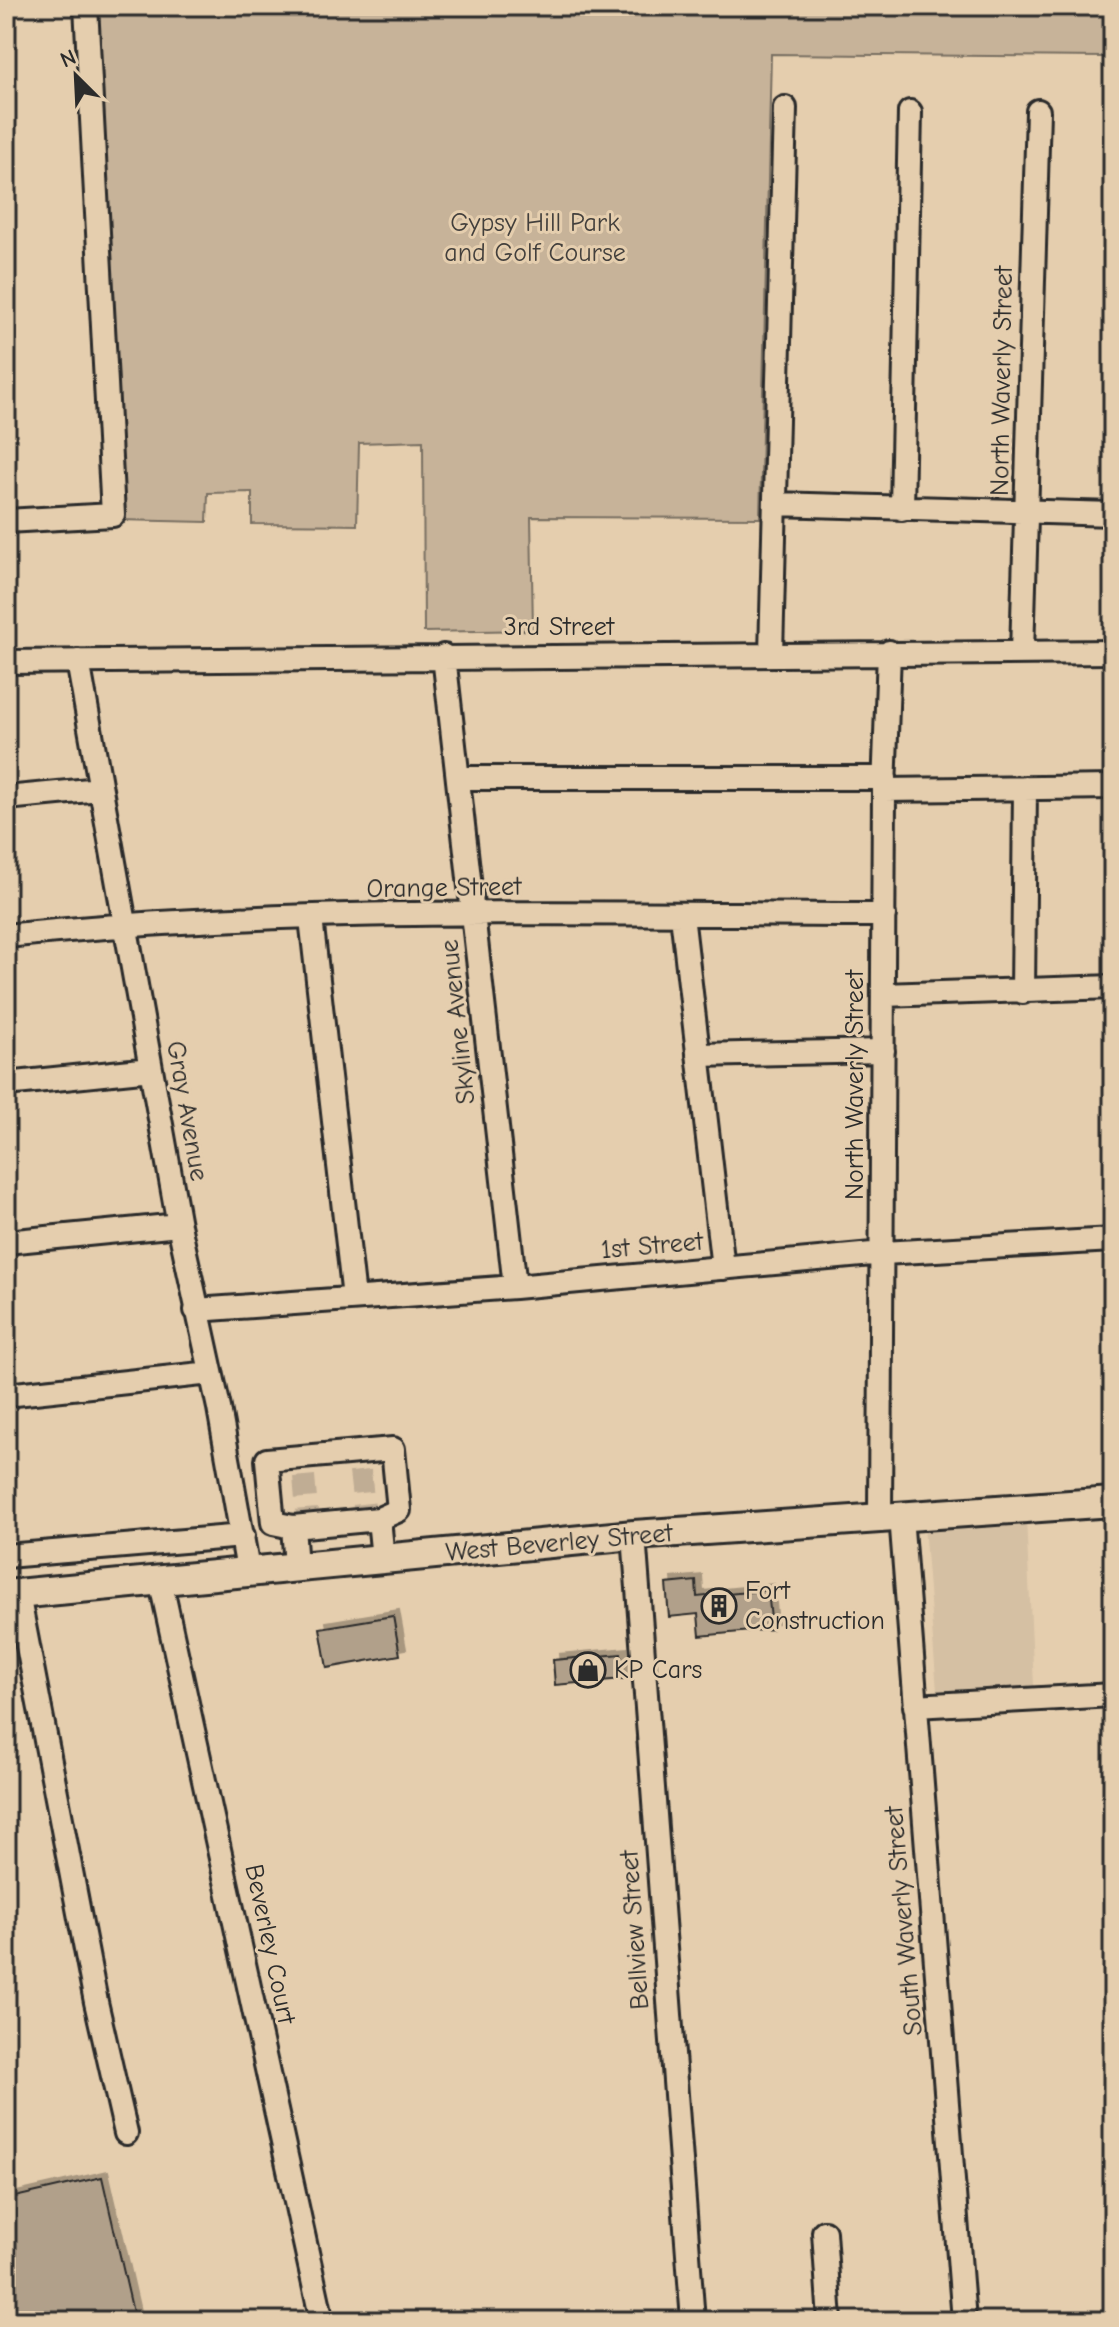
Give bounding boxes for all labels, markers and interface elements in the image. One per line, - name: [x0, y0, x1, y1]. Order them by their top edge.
- north arrow: [36, 36, 116, 116]
- text: N: [56, 44, 80, 73]
- park label: Gypsy Hill Park and Golf Course: [444, 208, 626, 268]
- street label: North Waverly Street: [985, 264, 1019, 496]
- street label: 3rd Street: [504, 612, 616, 642]
- street label: Orange Street: [366, 872, 523, 904]
- street label: Skyline Avenue: [434, 938, 482, 1106]
- street label: North Waverly Street: [840, 968, 870, 1200]
- street label: Gray Avenue: [160, 1039, 214, 1183]
- street label: 1st Street: [600, 1226, 706, 1265]
- street label: West Beverley Street: [444, 1518, 675, 1568]
- place label: Fort Construction: [745, 1576, 885, 1636]
- building icon: Fort Construction: [700, 1587, 738, 1625]
- shop icon: KP Cars: [569, 1651, 607, 1689]
- place label: KP Cars: [614, 1655, 702, 1685]
- street label: South Waverly Street: [879, 1803, 929, 2037]
- street label: Bellview Street: [614, 1848, 656, 2011]
- street label: Beverley Court: [238, 1861, 302, 2028]

